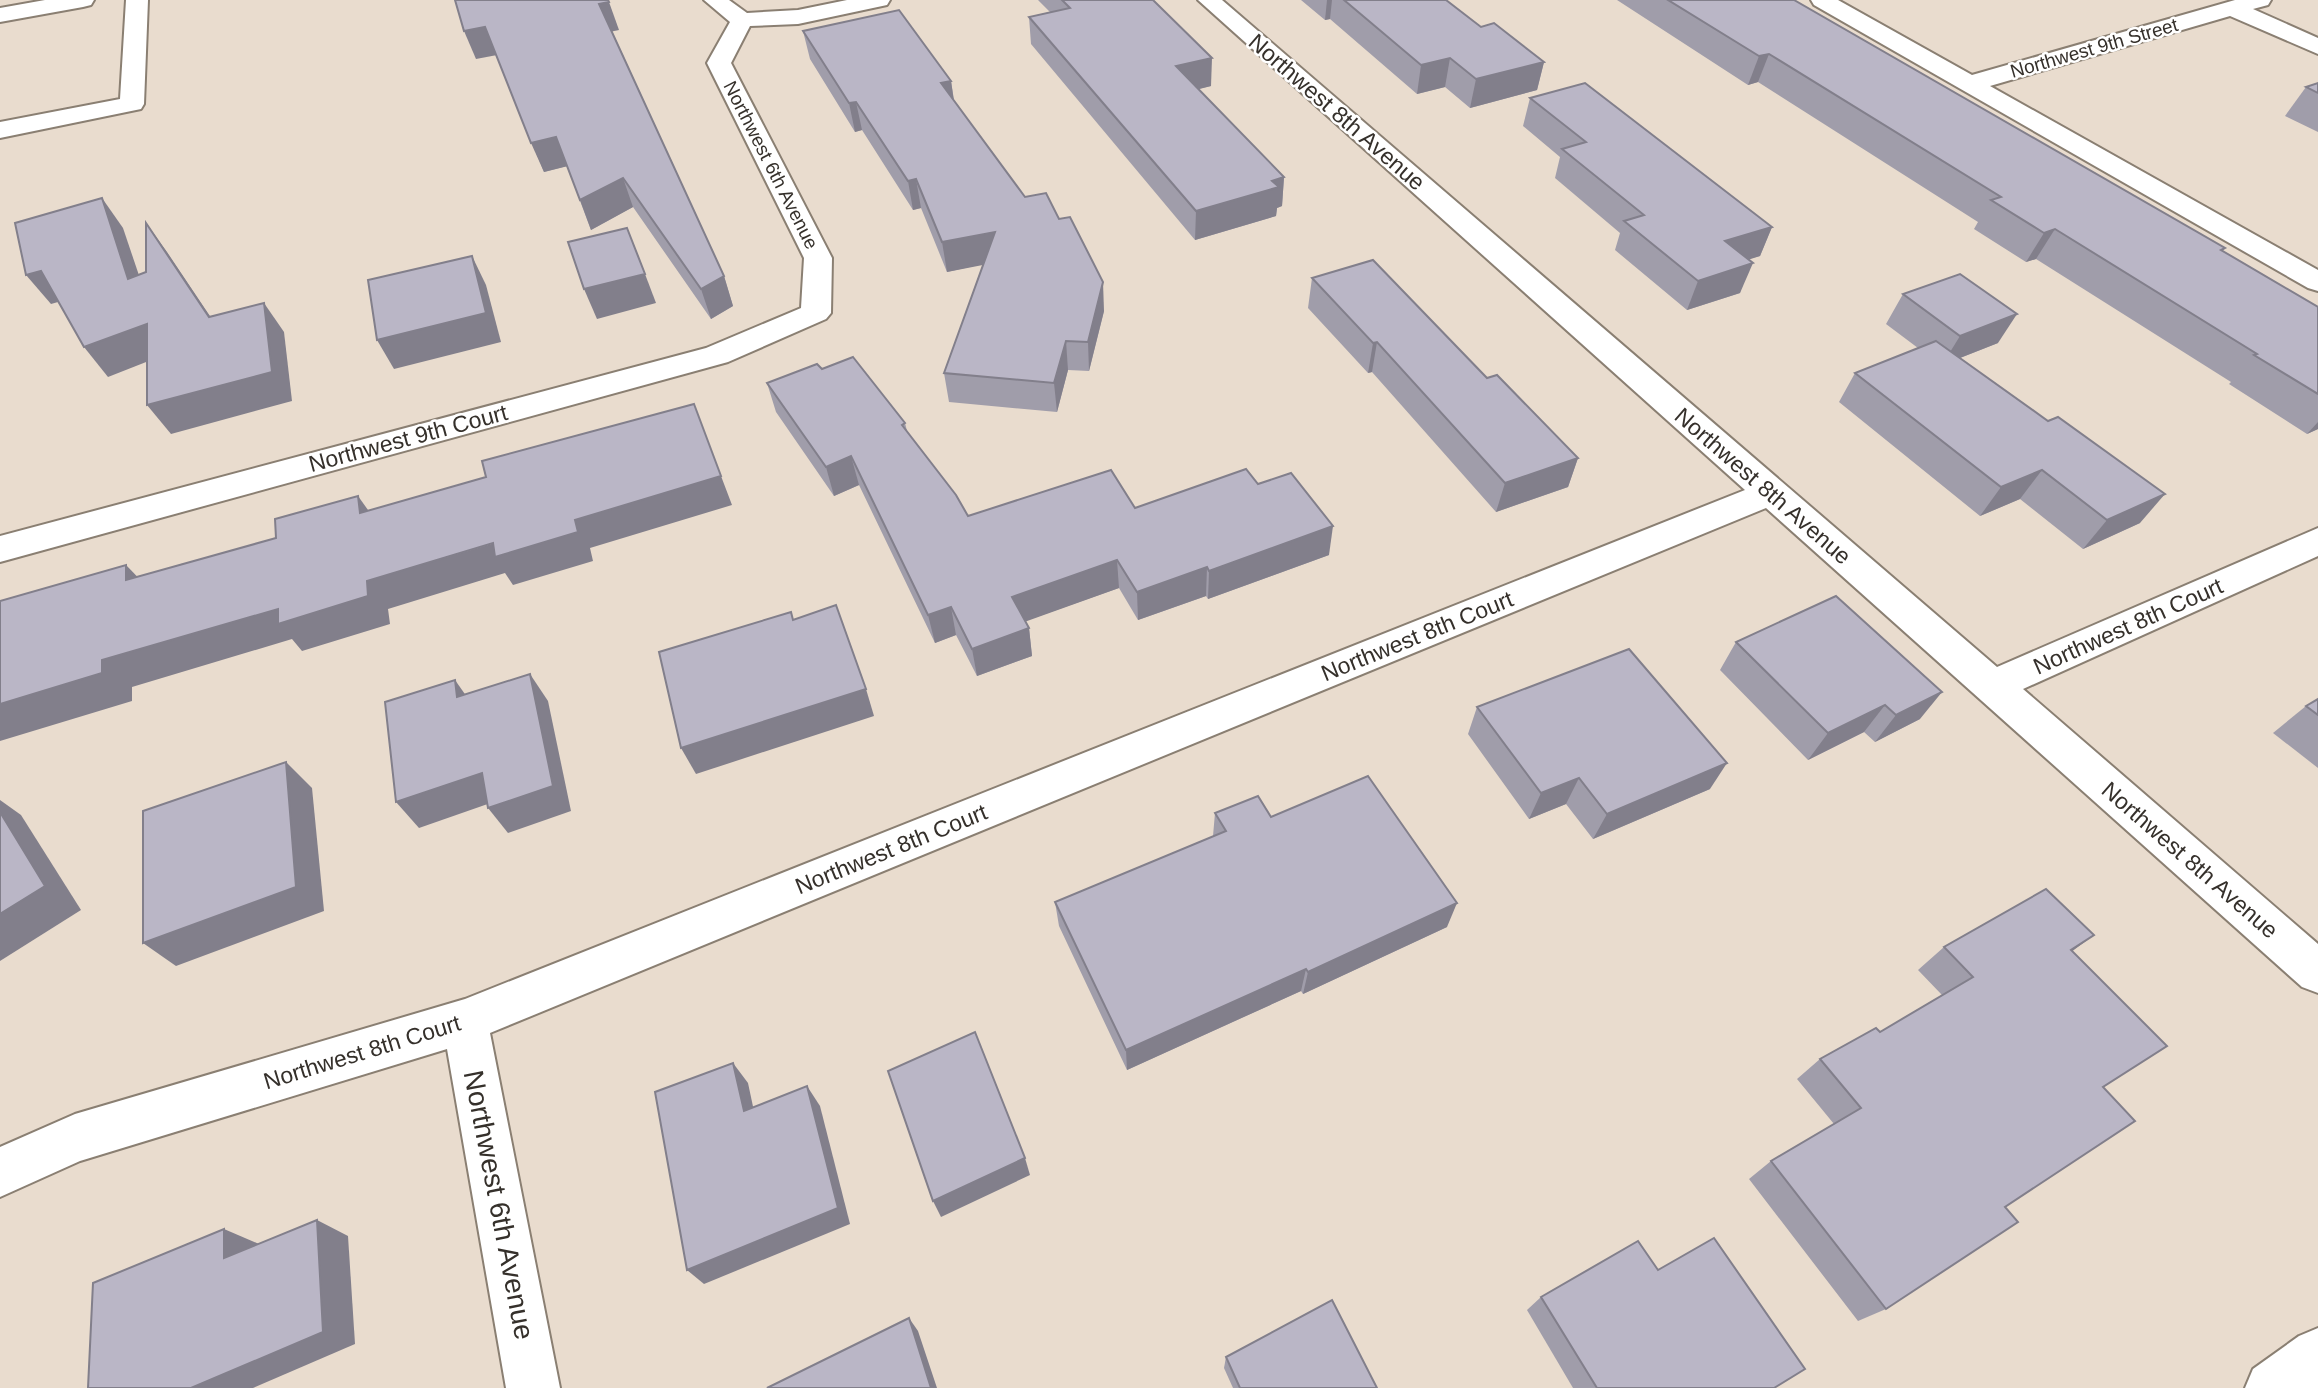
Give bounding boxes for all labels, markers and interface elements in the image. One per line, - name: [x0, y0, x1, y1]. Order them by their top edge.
- street label: Northwest 9th Street: [2008, 14, 2181, 82]
- street label: Northwest 8th Avenue: [1244, 29, 1430, 195]
- street label: Northwest 6th Avenue: [720, 78, 822, 252]
- street label: Northwest 9th Court: [306, 399, 511, 477]
- street label: Northwest 8th Avenue: [1670, 403, 1856, 569]
- street label: Northwest 8th Court: [2029, 572, 2227, 679]
- street label: Northwest 8th Court: [1317, 585, 1517, 686]
- street label: Northwest 8th Avenue: [2097, 777, 2283, 943]
- street label: Northwest 8th Court: [791, 798, 991, 899]
- street label: Northwest 8th Court: [260, 1009, 464, 1094]
- street label: Northwest 6th Avenue: [458, 1068, 540, 1342]

